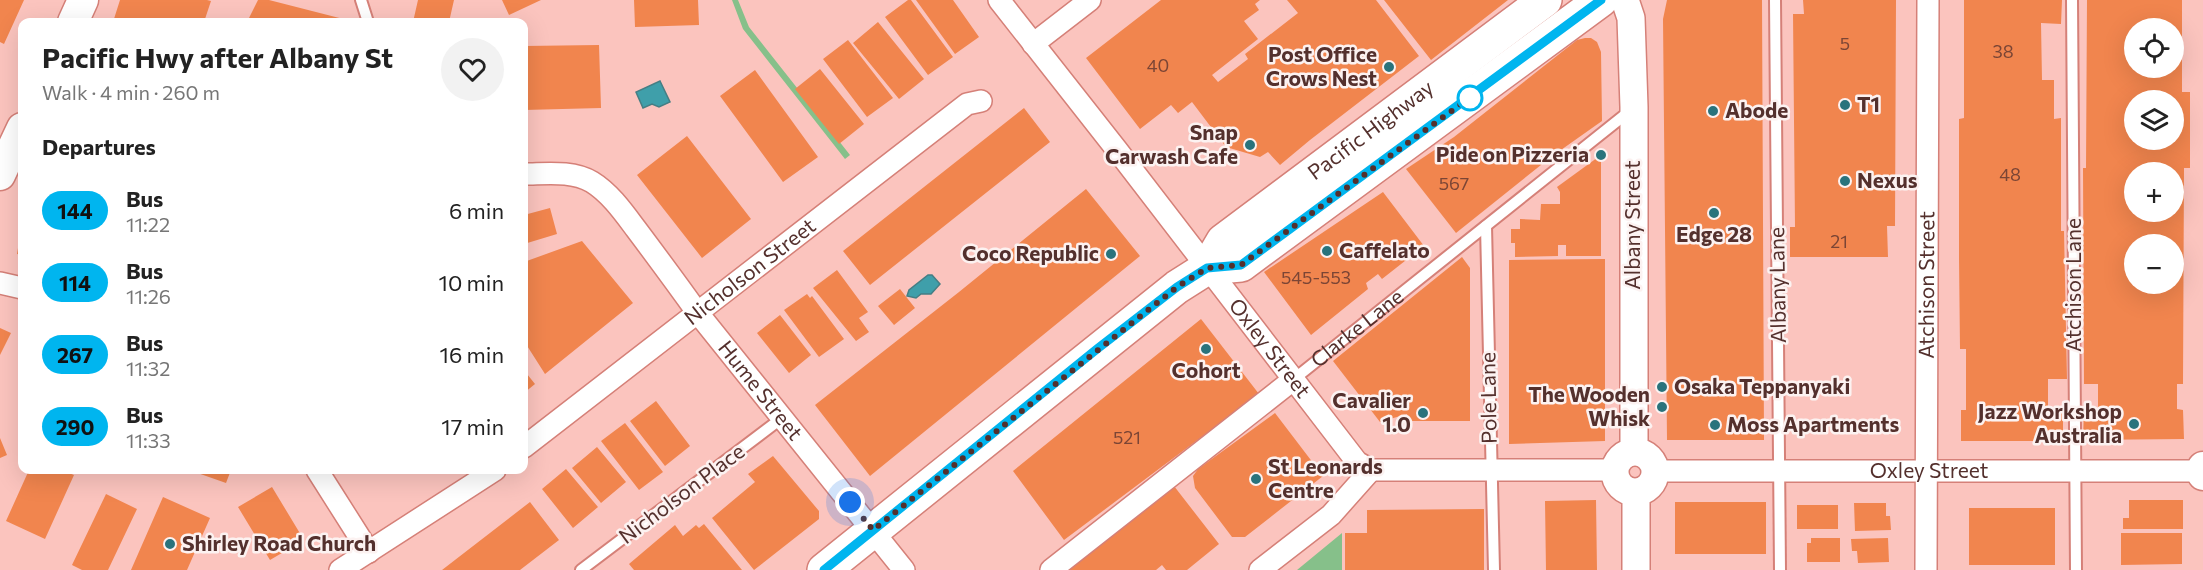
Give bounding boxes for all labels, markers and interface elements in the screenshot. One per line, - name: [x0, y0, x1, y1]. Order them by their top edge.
- map controls: [2124, 18, 2184, 294]
- button: locate: [2124, 18, 2184, 78]
- house number: 5: [1840, 32, 1850, 54]
- button: heart: [441, 38, 504, 101]
- text: Pacific Hwy after Albany St: [42, 40, 393, 74]
- house number: 38: [1992, 40, 2014, 62]
- place label: Post Office Crows Nest: [1266, 41, 1377, 90]
- house number: 40: [1147, 54, 1169, 76]
- marker: Post Office Crows Nest: [1382, 60, 1396, 74]
- street label: Pacific Highway: [1302, 74, 1438, 184]
- text: Walk · 4 min · 260 m: [42, 80, 220, 104]
- unlabelled marker: [1457, 85, 1483, 111]
- button: layers: [2124, 90, 2184, 150]
- place label: T1: [1857, 91, 1880, 116]
- place label: Abode: [1725, 97, 1788, 122]
- marker: T1: [1838, 98, 1852, 112]
- marker: Abode: [1706, 104, 1720, 118]
- place label: Snap Carwash Cafe: [1105, 119, 1238, 168]
- text: Departures: [42, 133, 156, 160]
- marker: Snap Carwash Cafe: [1243, 138, 1257, 152]
- place label: Pide on Pizzeria: [1436, 141, 1589, 166]
- marker: Pide on Pizzeria: [1594, 148, 1608, 162]
- street label: Albany Street: [1619, 160, 1644, 290]
- button: +: [2124, 162, 2184, 222]
- house number: 48: [1999, 163, 2021, 185]
- place label: Nexus: [1857, 167, 1918, 192]
- house number: 567: [1439, 172, 1469, 194]
- marker: Nexus: [1838, 174, 1852, 188]
- text: Bus: [126, 185, 163, 212]
- text: 6 min: [449, 197, 504, 224]
- text: 144: [57, 198, 93, 223]
- marker: Edge 28: [1707, 206, 1721, 220]
- street label: Atchison Street: [1913, 211, 1938, 359]
- text: 11:22: [126, 212, 170, 236]
- street label: Nicholson Street: [679, 212, 820, 329]
- street label: Atchison Lane: [2060, 218, 2085, 352]
- place label: Edge 28: [1676, 221, 1752, 246]
- street label: Albany Lane: [1763, 227, 1790, 343]
- house number: 21: [1830, 230, 1848, 252]
- button: −: [2124, 234, 2184, 294]
- place label: Caffelato: [1339, 237, 1430, 262]
- place label: Coco Republic: [962, 240, 1099, 265]
- marker: Caffelato: [1320, 244, 1334, 258]
- marker: Coco Republic: [1104, 247, 1118, 261]
- text: Bus: [126, 257, 163, 284]
- house number: 545-553: [1281, 266, 1351, 288]
- text: 10 min: [439, 269, 504, 296]
- text: 114: [59, 270, 91, 295]
- street label: Clarke Lane: [1305, 283, 1408, 372]
- text: 11:26: [126, 284, 171, 308]
- street label: Oxley Street: [1225, 293, 1317, 402]
- text: Bus: [126, 329, 163, 356]
- street label: Hume Street: [714, 335, 809, 444]
- text: 16 min: [440, 341, 504, 368]
- text: 267: [57, 342, 93, 367]
- marker: Cohort: [1199, 342, 1213, 356]
- street label: Pole Lane: [1474, 352, 1501, 444]
- text: 11:32: [126, 356, 170, 380]
- place label: Cohort: [1171, 357, 1241, 382]
- place label: Osaka Teppanyaki: [1674, 373, 1850, 398]
- marker: Osaka Teppanyaki: [1655, 380, 1669, 394]
- place label: The Wooden Whisk: [1528, 381, 1650, 430]
- place label: Cavalier 1.0: [1332, 387, 1411, 436]
- place label: Jazz Workshop Australia: [1978, 398, 2122, 447]
- marker: The Wooden Whisk: [1655, 400, 1669, 414]
- text: Bus: [126, 401, 163, 428]
- marker: Cavalier 1.0: [1416, 406, 1430, 420]
- place label: Moss Apartments: [1727, 411, 1899, 436]
- text: 17 min: [441, 413, 504, 440]
- text: 290: [56, 414, 94, 439]
- marker: Jazz Workshop Australia: [2127, 417, 2141, 431]
- marker: Moss Apartments: [1708, 418, 1722, 432]
- house number: 521: [1113, 426, 1141, 448]
- text: 11:33: [126, 428, 171, 452]
- street label: Nicholson Place: [613, 437, 749, 548]
- place label: St Leonards Centre: [1268, 453, 1383, 502]
- street label: Oxley Street: [1870, 457, 1988, 482]
- marker: St Leonards Centre: [1249, 472, 1263, 486]
- your location: [835, 487, 865, 517]
- place label: Shirley Road Church: [182, 530, 376, 555]
- marker: Shirley Road Church: [163, 537, 177, 551]

